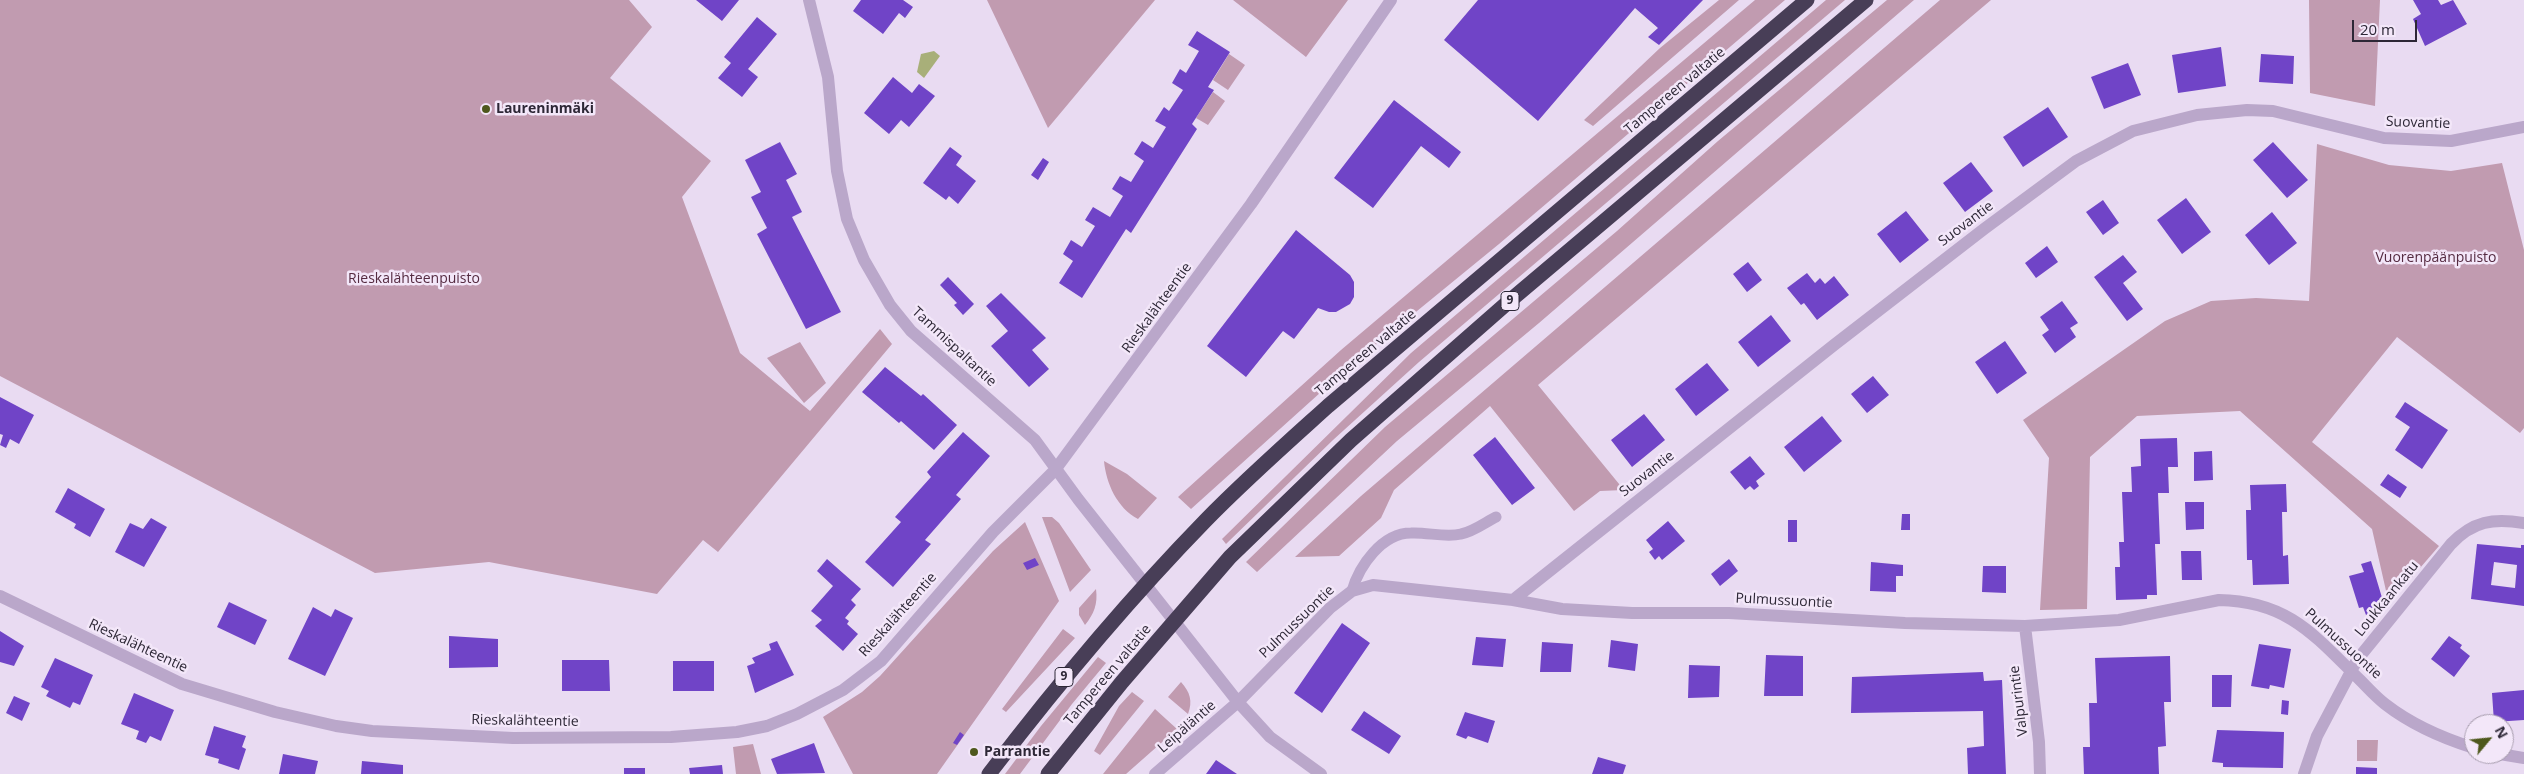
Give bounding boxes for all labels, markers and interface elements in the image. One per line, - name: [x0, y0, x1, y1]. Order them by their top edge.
- scale bar: [2354, 10, 2419, 42]
- text: 20 m: [2360, 19, 2395, 39]
- street label: Tampereen valtatie: [1621, 44, 1729, 138]
- place label: Laureninmäki: [496, 101, 594, 117]
- marker: Laureninmäki: [480, 103, 492, 115]
- street label: Suovantie: [2386, 113, 2450, 133]
- street label: Suovantie: [1935, 198, 1997, 250]
- park label: Vuorenpäänpuisto: [2375, 250, 2497, 266]
- street label: Rieskalähteentie: [1119, 260, 1195, 356]
- park label: Rieskalähteenpuisto: [348, 271, 480, 287]
- road number: 9: [1501, 292, 1519, 310]
- street label: Tammispaltantie: [908, 304, 1000, 390]
- street label: Tampereen valtatie: [1312, 306, 1420, 400]
- street label: Suovantie: [1616, 448, 1678, 500]
- street label: Loukkaankatu: [2352, 558, 2422, 640]
- street label: Rieskalähteentie: [856, 569, 940, 661]
- street label: Pulmussuontie: [1256, 582, 1338, 662]
- street label: Pulmussuontie: [1735, 590, 1833, 612]
- street label: Pulmussuontie: [2301, 605, 2385, 683]
- street label: Rieskalähteentie: [86, 616, 190, 676]
- street label: Tampereen valtatie: [1061, 621, 1155, 729]
- street label: Valpurintie: [2006, 665, 2032, 737]
- road number: 9: [1055, 668, 1073, 686]
- street label: Leipäläntie: [1155, 697, 1219, 757]
- street label: Rieskalähteentie: [471, 712, 579, 730]
- north arrow: [2464, 714, 2514, 764]
- text: N: [2491, 723, 2513, 742]
- place label: Parrantie: [984, 744, 1050, 760]
- marker: Parrantie: [968, 746, 980, 758]

